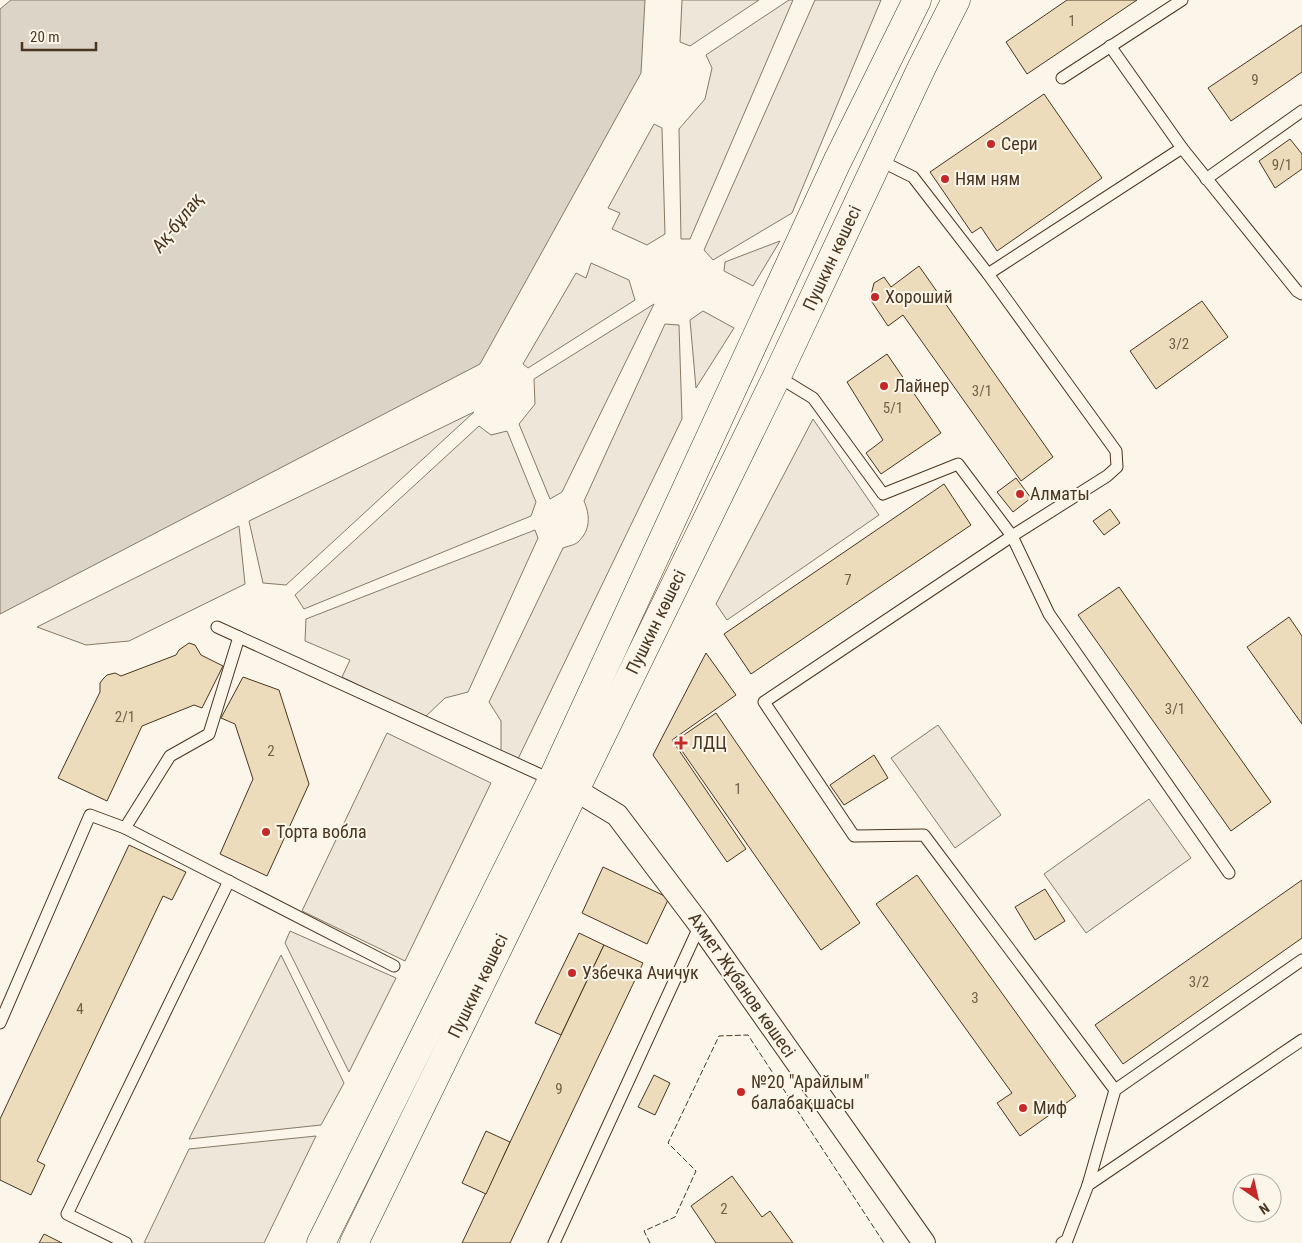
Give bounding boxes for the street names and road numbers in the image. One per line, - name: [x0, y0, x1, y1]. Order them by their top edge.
- street label: Пушкин көшесі: [798, 202, 865, 314]
- street label: Пушкин көшесі: [621, 566, 690, 677]
- street label: Ахмет Жұбанов көшесі: [684, 908, 800, 1061]
- street label: Пушкин көшесі: [443, 930, 512, 1041]

